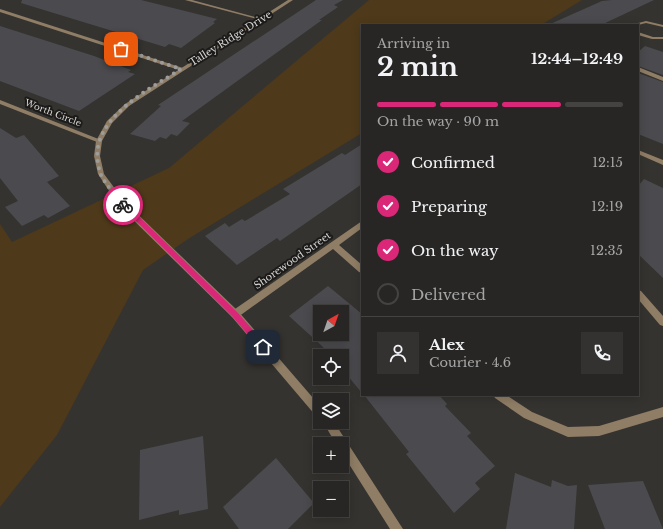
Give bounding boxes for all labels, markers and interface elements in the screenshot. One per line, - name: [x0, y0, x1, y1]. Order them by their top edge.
- street label: Talley Ridge Drive: [187, 8, 274, 69]
- pin: [104, 32, 138, 66]
- text: Arriving in: [377, 35, 450, 52]
- icon: bag: [110, 38, 132, 60]
- text: 12:44–12:49: [531, 49, 623, 68]
- text: 2 min: [377, 51, 458, 83]
- street label: Worth Circle: [22, 96, 83, 128]
- text: On the way · 90 m: [377, 113, 499, 130]
- icon: check: [377, 151, 399, 173]
- text: Confirmed: [411, 153, 495, 172]
- text: 12:15: [592, 154, 623, 171]
- courier: [103, 185, 143, 225]
- icon: bike: [112, 194, 134, 216]
- icon: check: [377, 195, 399, 217]
- text: Preparing: [411, 197, 487, 216]
- text: 12:19: [591, 198, 623, 215]
- street label: Shorewood Street: [251, 229, 334, 292]
- icon: check: [377, 239, 399, 261]
- text: On the way: [411, 241, 499, 260]
- text: 12:35: [590, 242, 623, 259]
- text: Delivered: [411, 285, 486, 304]
- north arrow: [313, 305, 349, 341]
- map controls: [313, 305, 349, 517]
- pin: [246, 330, 280, 364]
- button: person: [377, 332, 419, 374]
- button: phone: [581, 332, 623, 374]
- text: Alex: [429, 335, 465, 354]
- icon: home: [252, 336, 274, 358]
- button: locate: [313, 349, 349, 385]
- text: Courier · 4.6: [429, 354, 511, 371]
- button: layers: [313, 393, 349, 429]
- button: +: [313, 437, 349, 473]
- button: −: [313, 481, 349, 517]

